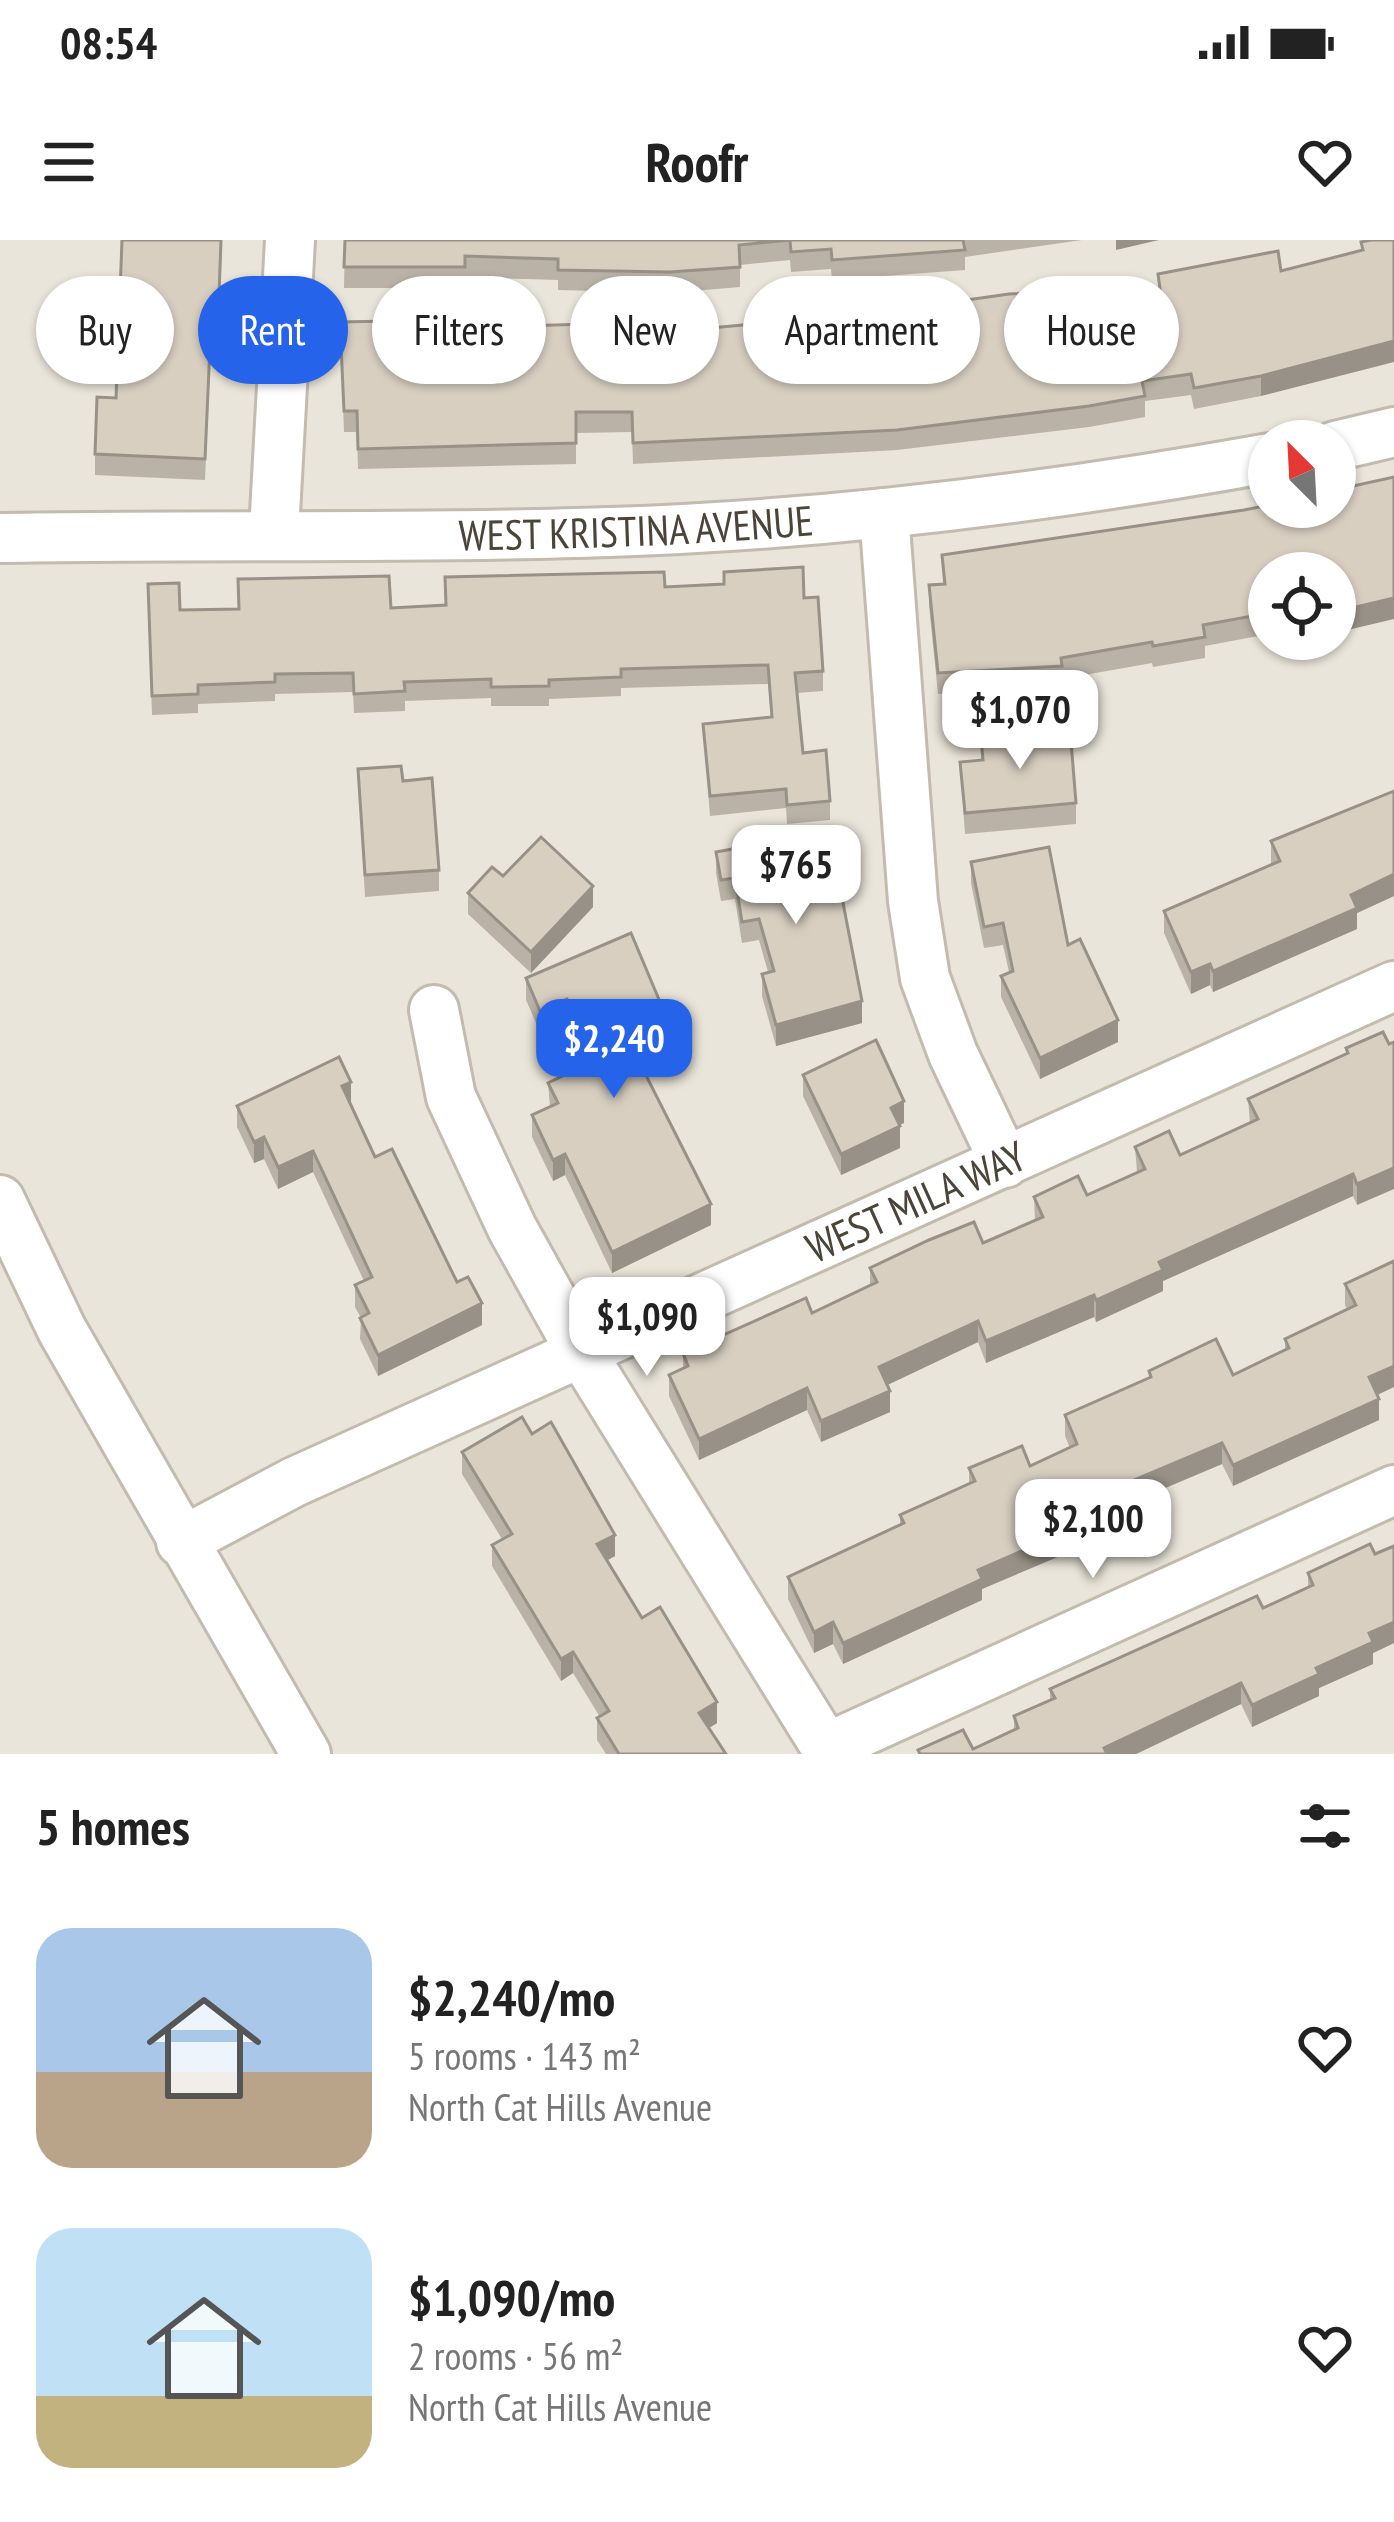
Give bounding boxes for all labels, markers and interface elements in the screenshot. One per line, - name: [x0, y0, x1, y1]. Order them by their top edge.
- text: 08:54: [60, 13, 157, 71]
- text: Roofr: [646, 127, 748, 197]
- icon: menu: [36, 129, 102, 195]
- icon: heart: [1292, 129, 1358, 195]
- chip: Buy: [36, 276, 174, 384]
- chip: Rent: [198, 276, 348, 384]
- chip: Filters: [372, 276, 546, 384]
- chip: New: [570, 276, 719, 384]
- chip: Apartment: [743, 276, 980, 384]
- chip: House: [1004, 276, 1179, 384]
- north arrow: [1248, 420, 1356, 528]
- map controls: [1248, 420, 1356, 660]
- street label: WEST KRISTINA AVENUE: [458, 492, 815, 562]
- button: locate: [1248, 552, 1356, 660]
- pin: $1,070: [922, 670, 1118, 772]
- text: $1,070: [969, 683, 1071, 734]
- pin: $765: [725, 825, 867, 927]
- text: $765: [759, 838, 833, 889]
- pin: $2,240: [516, 999, 712, 1101]
- text: $2,240: [563, 1012, 665, 1063]
- street label: WEST MILA WAY: [797, 1128, 1034, 1275]
- pin: $1,090: [549, 1277, 745, 1379]
- text: $1,090: [596, 1290, 698, 1341]
- pin: $2,100: [995, 1479, 1191, 1581]
- text: $2,100: [1042, 1492, 1144, 1543]
- text: 5 homes: [36, 1793, 190, 1859]
- icon: filters: [1292, 1793, 1358, 1859]
- text: $2,240/mo: [408, 1964, 615, 2030]
- icon: home: [132, 1976, 276, 2120]
- icon: heart: [1292, 2015, 1358, 2081]
- text: 5 rooms · 143 m²: [408, 2030, 641, 2081]
- text: North Cat Hills Avenue: [408, 2081, 712, 2132]
- text: $1,090/mo: [408, 2264, 615, 2330]
- icon: home: [132, 2276, 276, 2420]
- icon: heart: [1292, 2315, 1358, 2381]
- text: 2 rooms · 56 m²: [408, 2330, 623, 2381]
- text: North Cat Hills Avenue: [408, 2381, 712, 2432]

